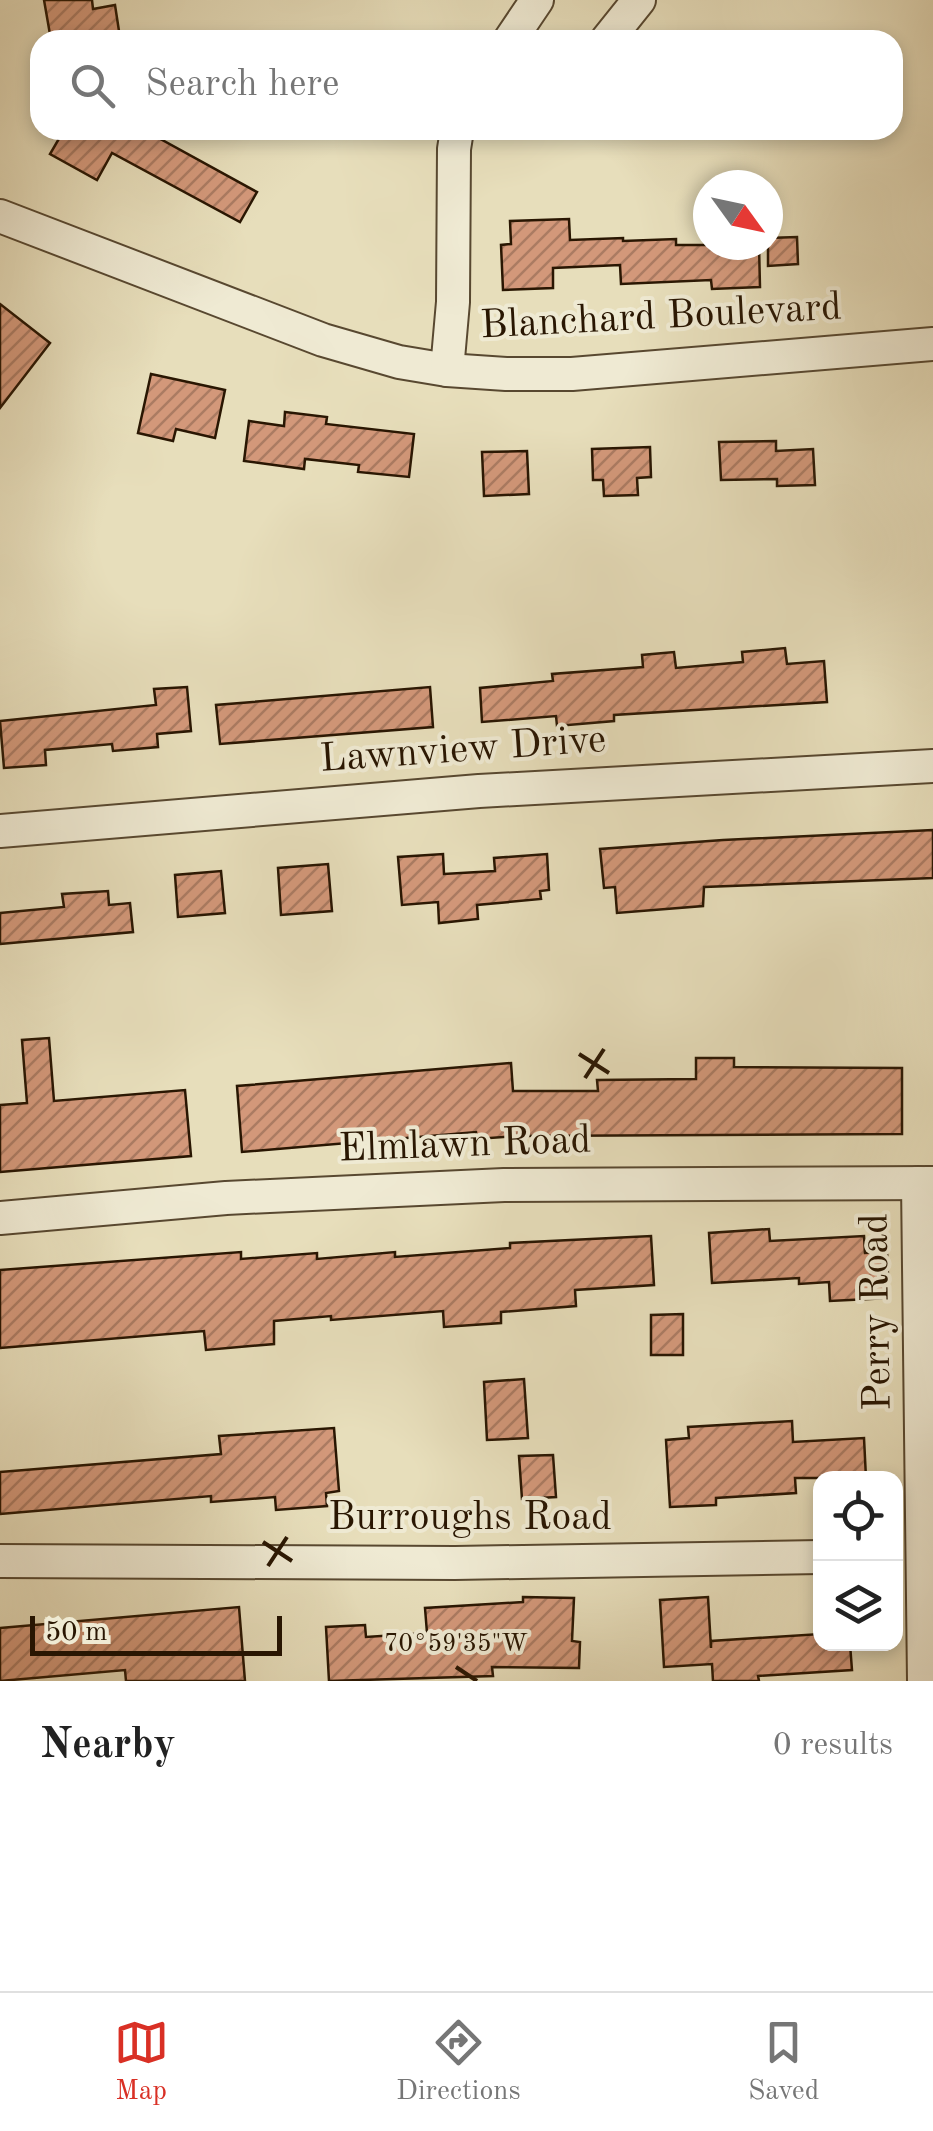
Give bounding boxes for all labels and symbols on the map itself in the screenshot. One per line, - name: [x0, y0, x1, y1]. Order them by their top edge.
- north arrow: [693, 170, 783, 260]
- street label: Blanchard Boulevard: [479, 289, 843, 347]
- street label: Lawnview Drive: [318, 721, 608, 781]
- street label: Elmlawn Road: [338, 1122, 592, 1170]
- street label: Perry Road: [856, 1213, 900, 1411]
- street label: Burroughs Road: [328, 1499, 612, 1539]
- scale bar: [30, 1611, 282, 1656]
- text: 70°59'35"W: [384, 1632, 528, 1657]

